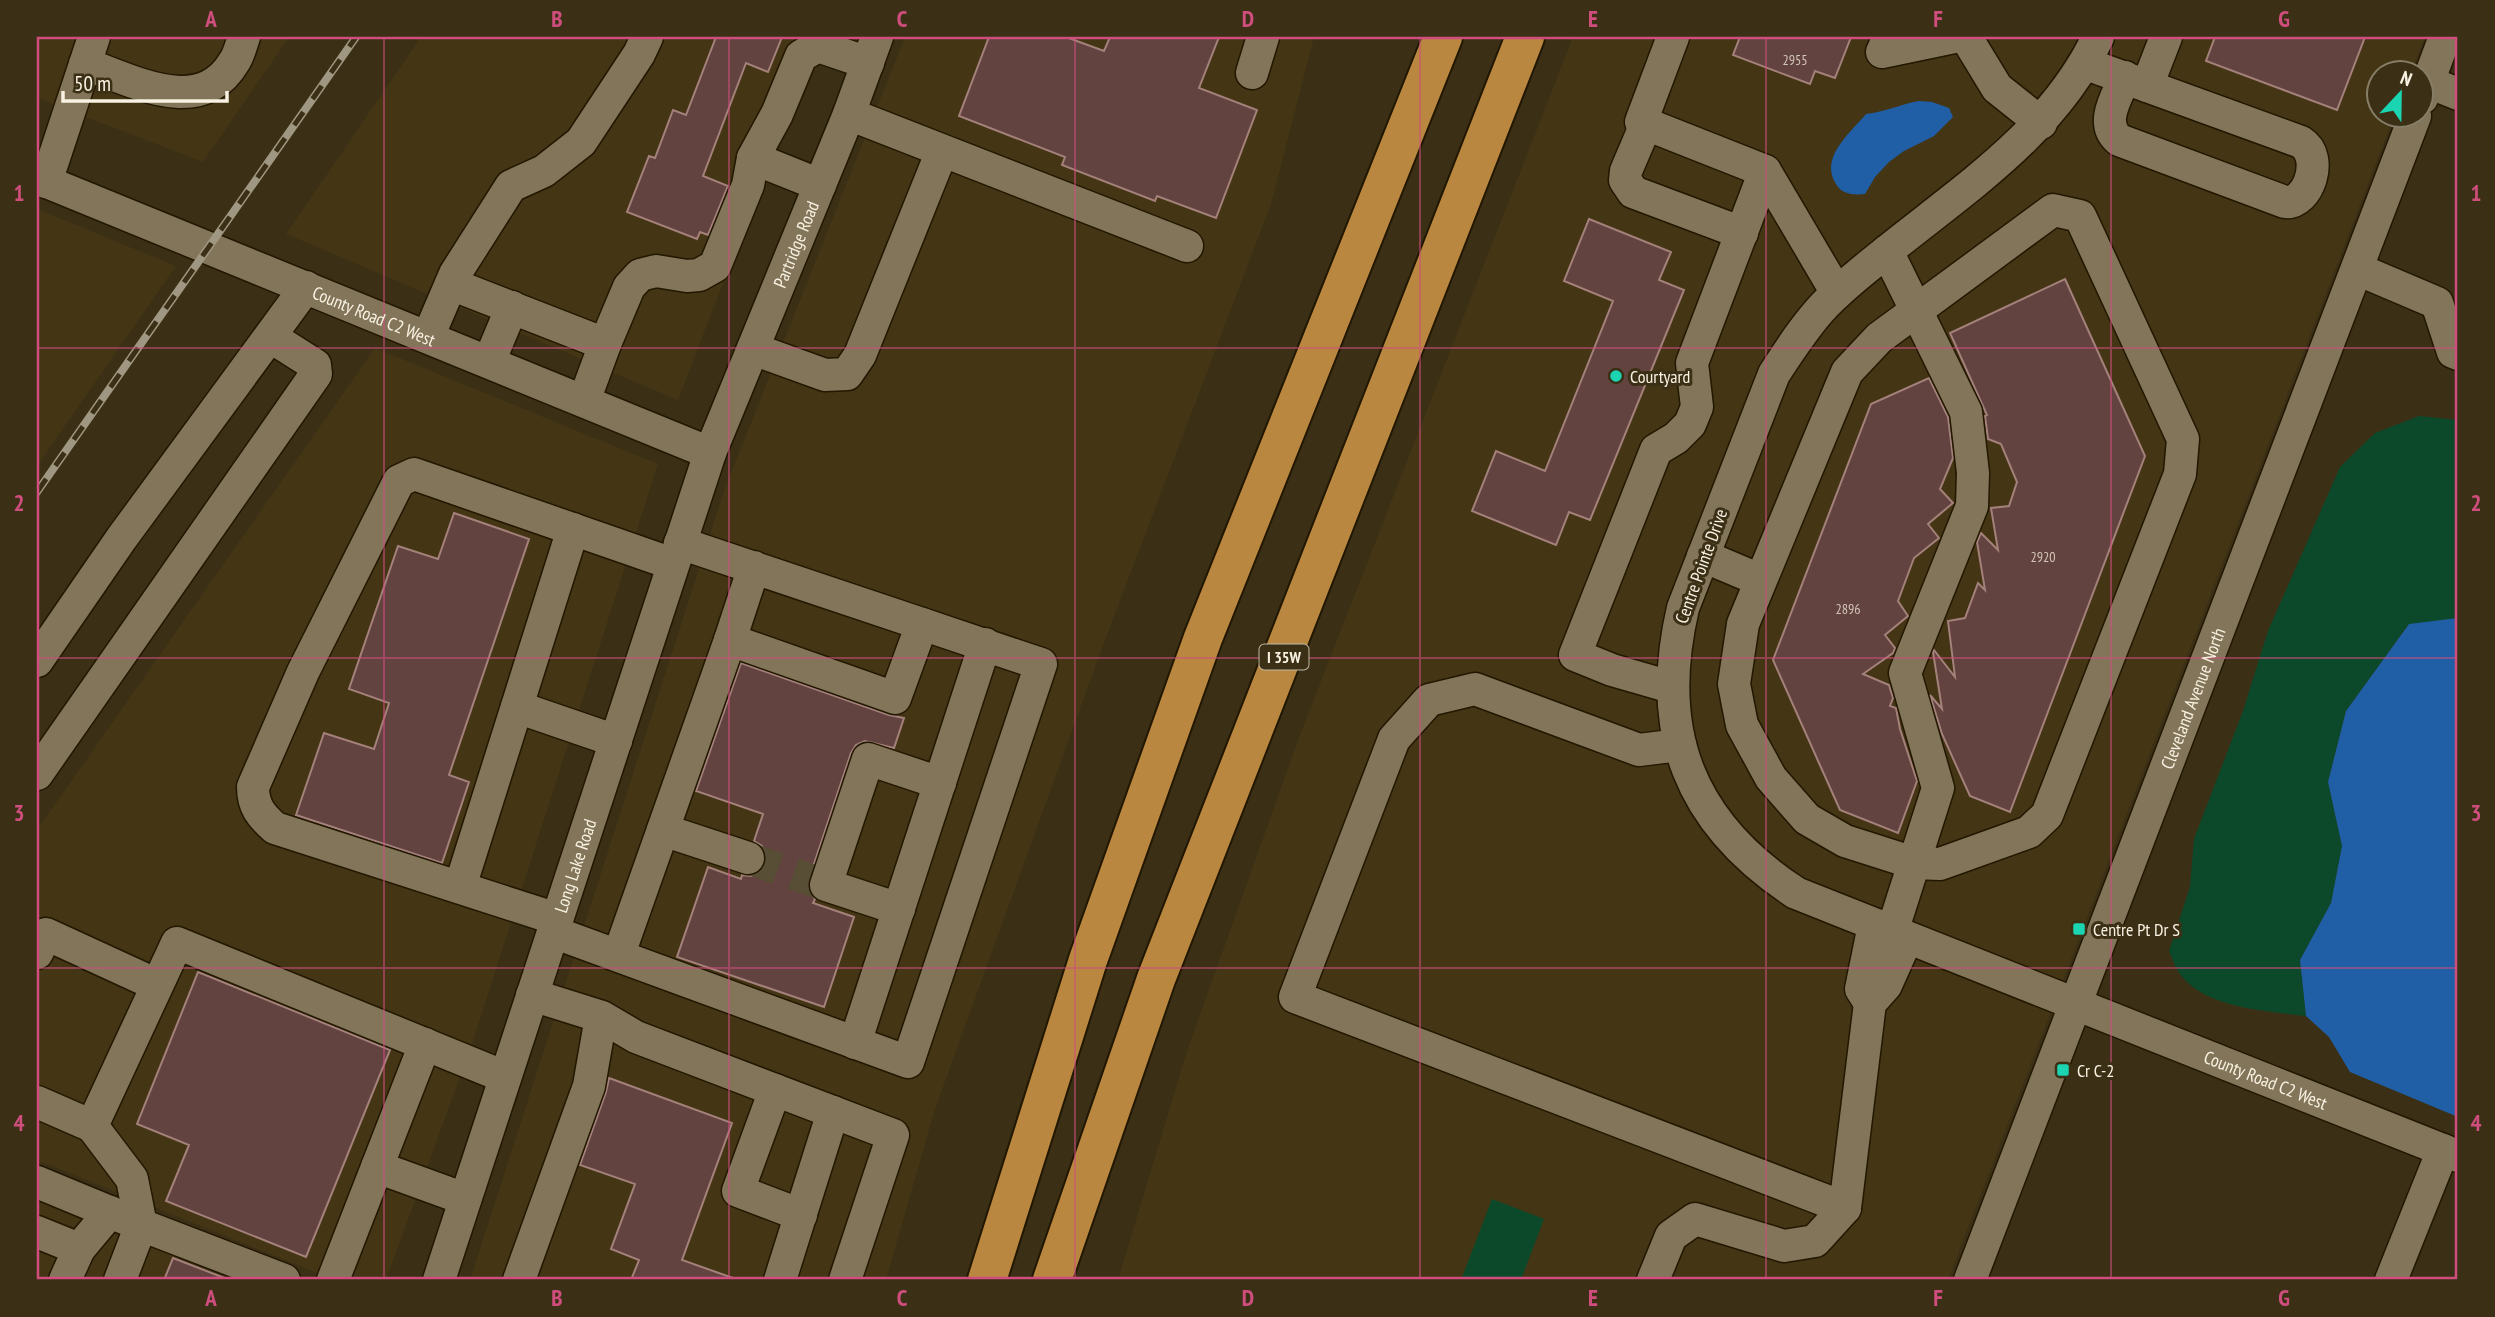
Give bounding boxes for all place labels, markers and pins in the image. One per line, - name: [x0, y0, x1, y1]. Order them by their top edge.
- place label: Courtyard: [1630, 365, 1690, 388]
- marker: Courtyard: [1608, 368, 1624, 384]
- place label: Centre Pt Dr S: [2093, 918, 2180, 941]
- marker: Centre Pt Dr S: [2071, 921, 2087, 937]
- place label: Cr C-2: [2077, 1059, 2114, 1082]
- marker: Cr C-2: [2055, 1062, 2071, 1078]

